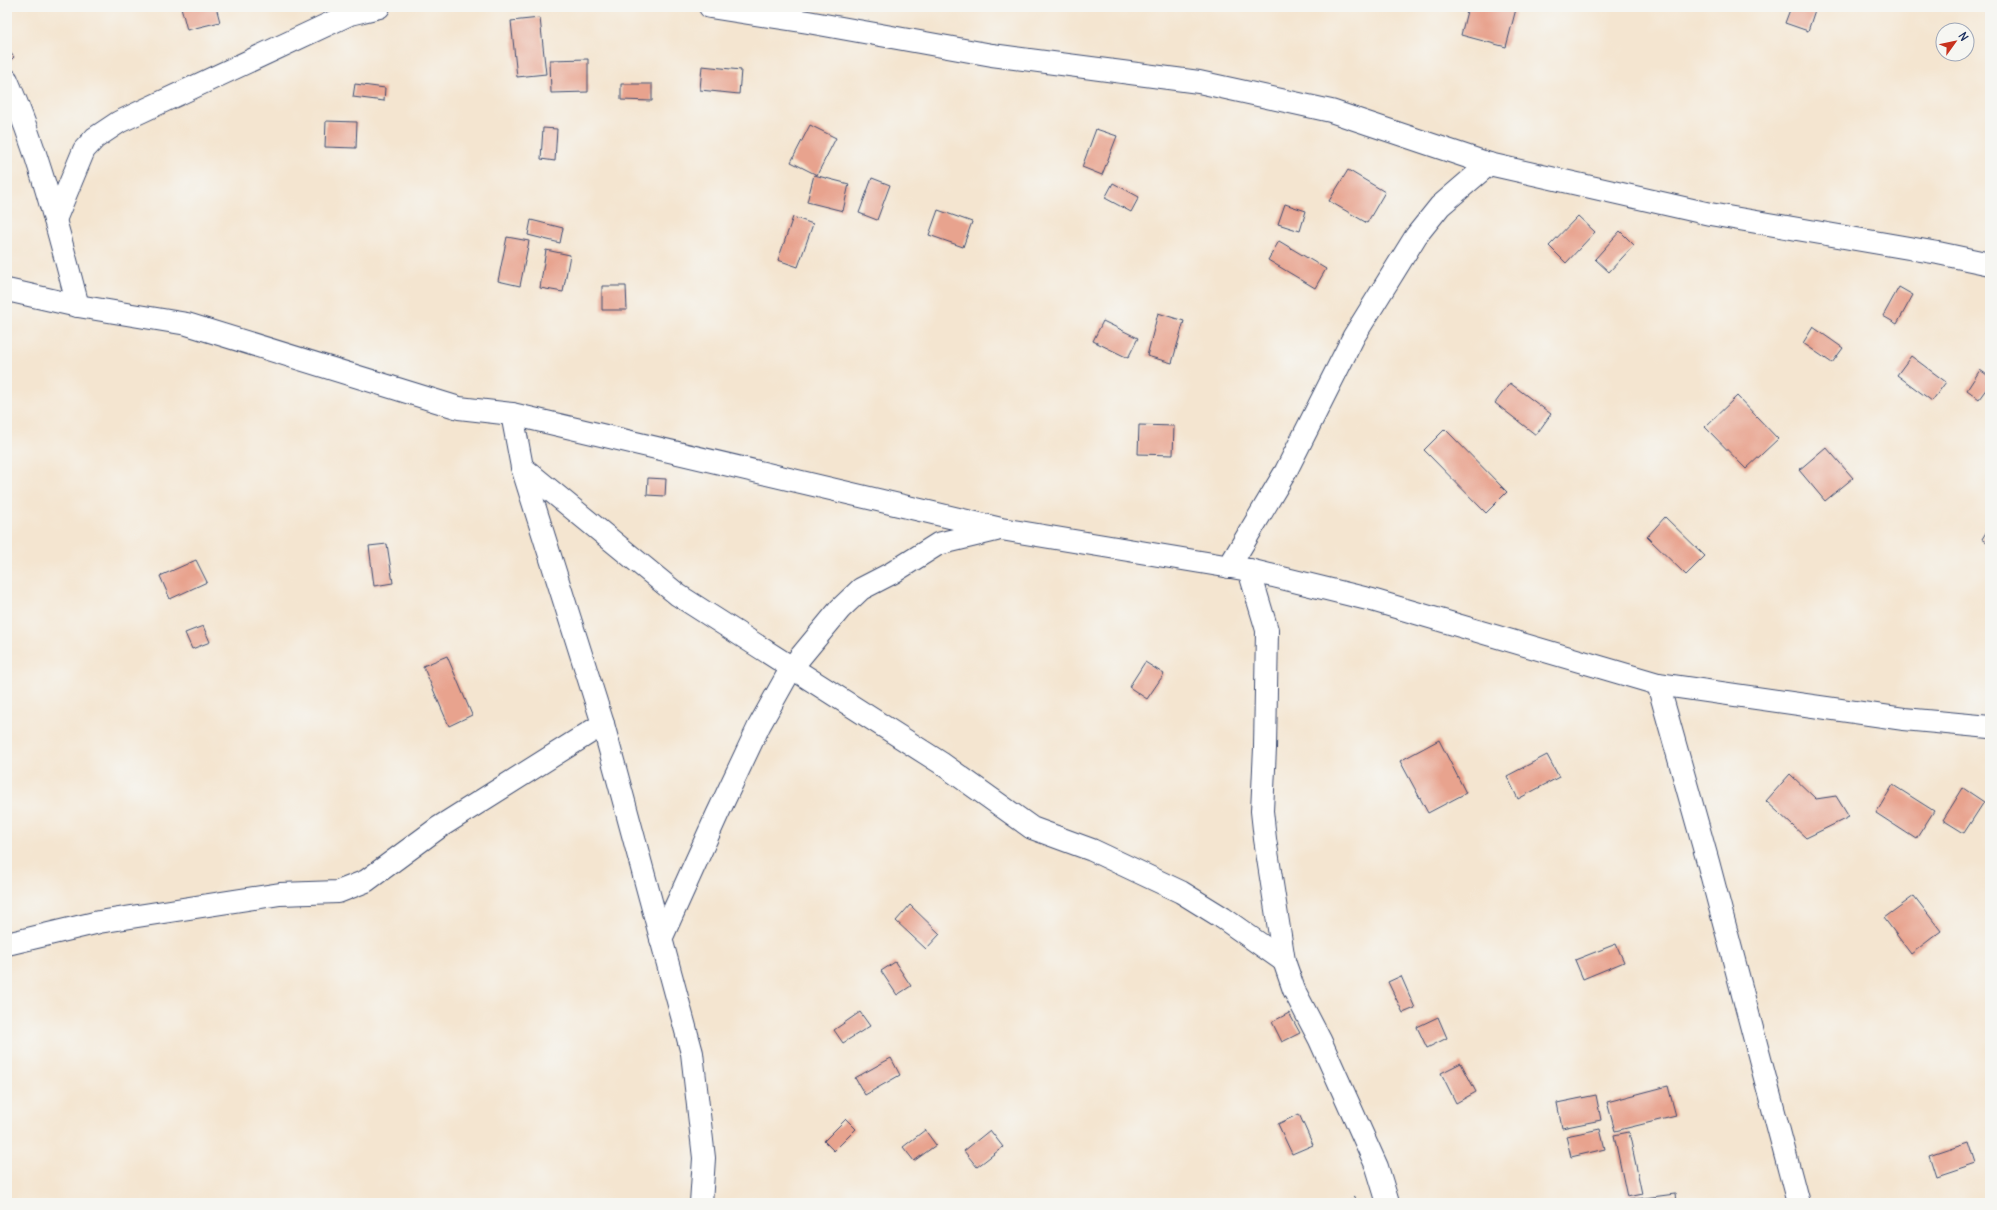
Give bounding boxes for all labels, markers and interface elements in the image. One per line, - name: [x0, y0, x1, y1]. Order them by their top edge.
- north arrow: [1935, 22, 1975, 62]
- text: N: [1955, 30, 1971, 44]

